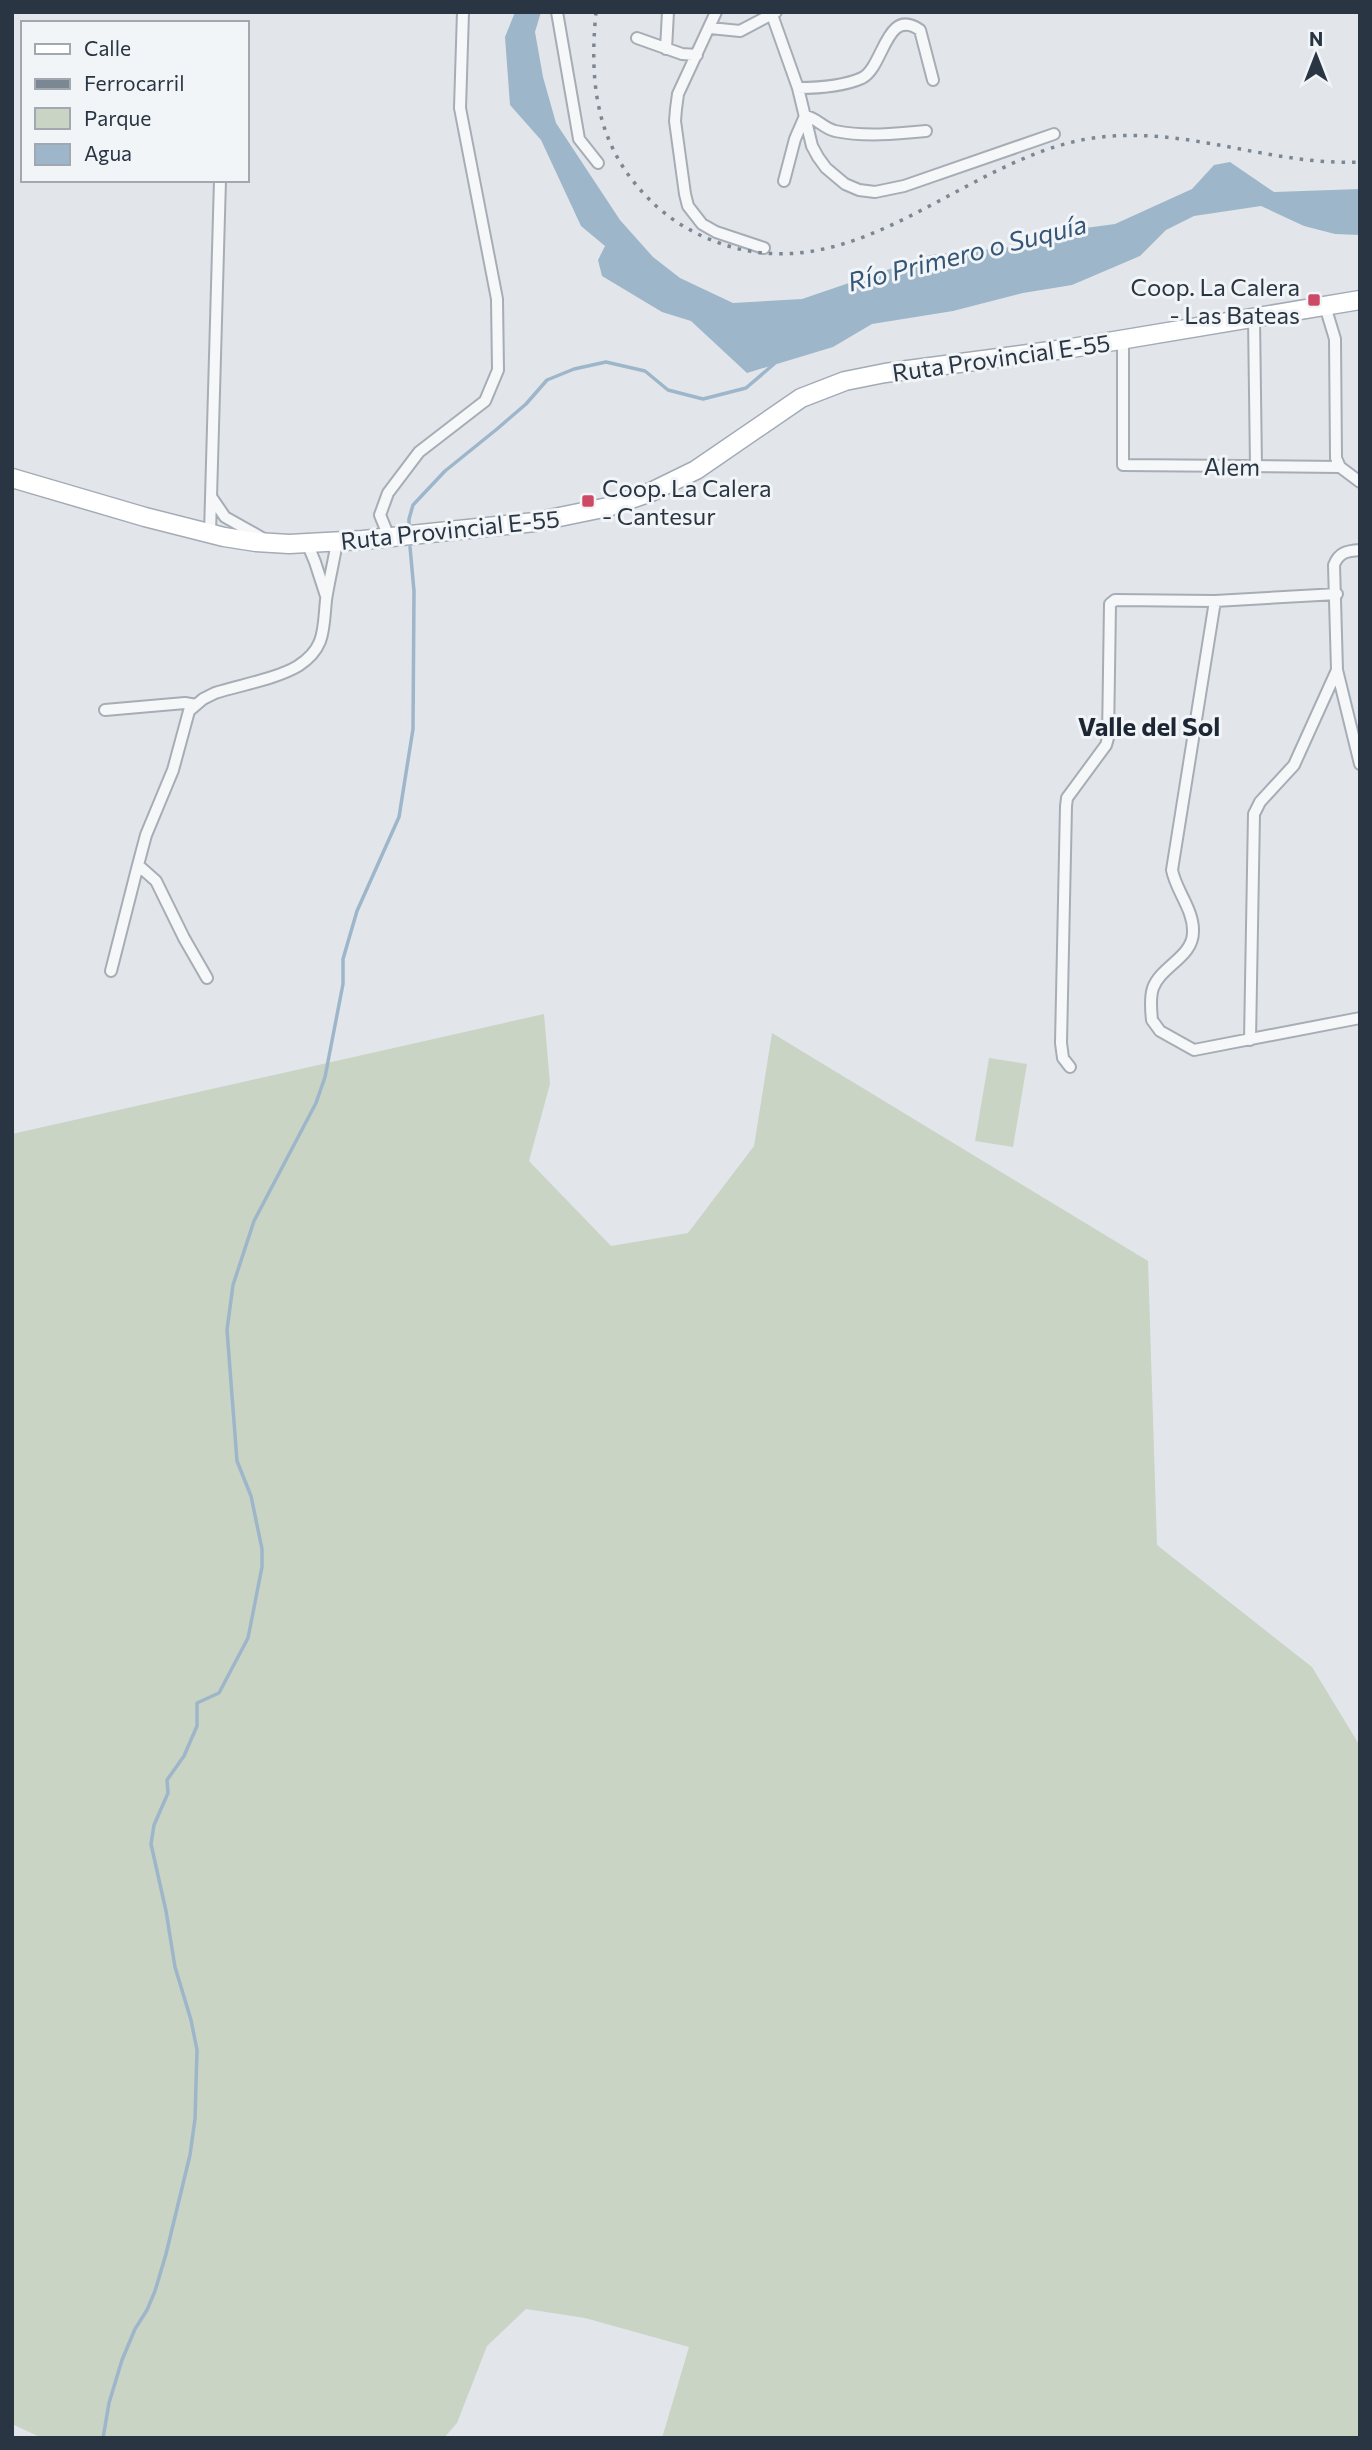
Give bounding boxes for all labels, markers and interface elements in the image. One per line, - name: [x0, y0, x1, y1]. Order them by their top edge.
- legend: [21, 21, 248, 182]
- north arrow: [1281, 21, 1351, 91]
- text: N: [1309, 27, 1323, 50]
- text: Calle: [84, 35, 131, 60]
- text: Ferrocarril: [84, 70, 185, 95]
- text: Parque: [84, 105, 151, 130]
- text: Agua: [84, 140, 132, 165]
- water label: Río Primero o Suquía: [844, 207, 1090, 297]
- place label: Coop. La Calera - Las Bateas: [1130, 272, 1300, 329]
- marker: Coop. La Calera - Las Bateas: [1306, 292, 1322, 308]
- street label: Ruta Provincial E-55: [890, 327, 1112, 387]
- street label: Alem: [1204, 451, 1260, 481]
- place label: Coop. La Calera - Cantesur: [602, 473, 772, 530]
- marker: Coop. La Calera - Cantesur: [580, 493, 596, 509]
- street label: Ruta Provincial E-55: [339, 503, 561, 555]
- district label: Valle del Sol: [1078, 710, 1220, 741]

